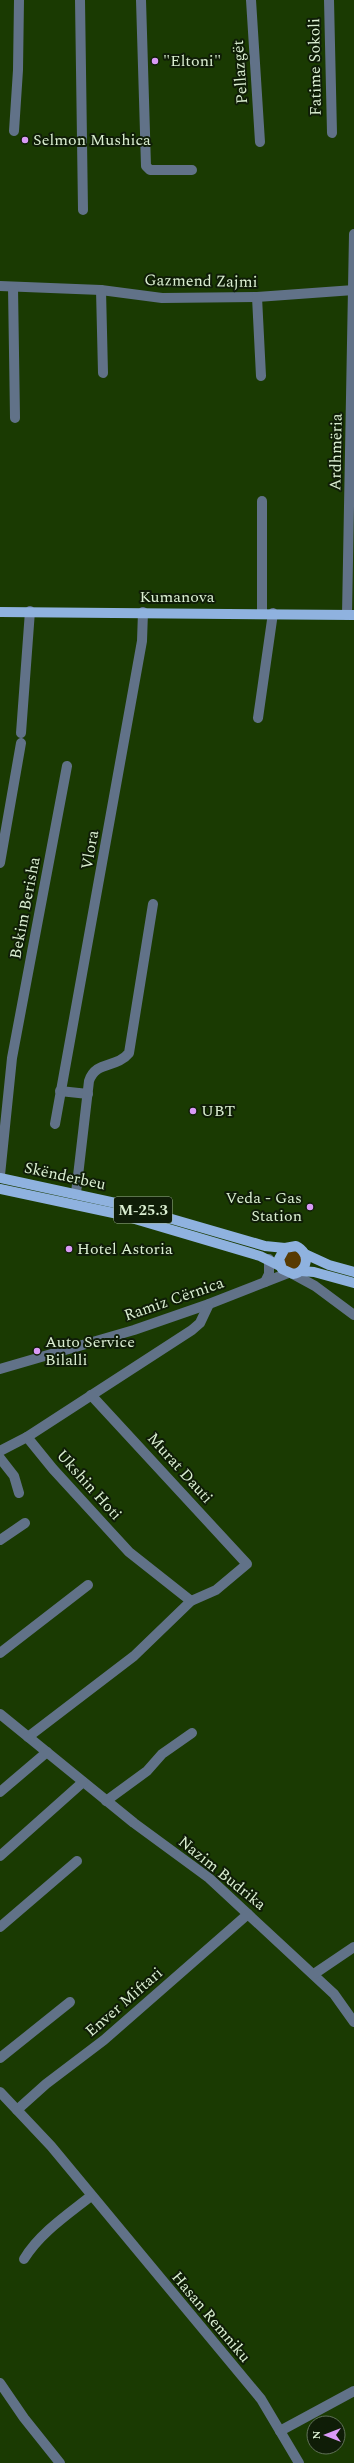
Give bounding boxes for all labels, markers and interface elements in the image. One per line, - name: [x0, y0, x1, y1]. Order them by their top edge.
- street label: Fatime Sokoli: [302, 18, 328, 116]
- street label: Pellazgët: [226, 39, 254, 105]
- place label: "Eltoni": [163, 49, 221, 73]
- marker: "Eltoni": [150, 56, 160, 66]
- place label: Selmon Mushica: [33, 128, 151, 152]
- marker: Selmon Mushica: [20, 135, 30, 145]
- street label: Gazmend Zajmi: [144, 268, 258, 294]
- street label: Ardhmëria: [323, 413, 349, 491]
- street label: Kumanova: [140, 585, 215, 609]
- street label: Vlora: [75, 828, 105, 872]
- street label: Bekim Berisha: [3, 855, 47, 961]
- place label: UBT: [201, 1099, 235, 1123]
- marker: UBT: [188, 1106, 198, 1116]
- street label: Skënderbeu: [22, 1156, 108, 1196]
- place label: Veda - Gas Station: [225, 1186, 302, 1228]
- road number: M-25.3: [114, 1197, 172, 1223]
- marker: Veda - Gas Station: [305, 1202, 315, 1212]
- place label: Hotel Astoria: [77, 1237, 173, 1261]
- marker: Hotel Astoria: [64, 1244, 74, 1254]
- street label: Ramiz Cërnica: [121, 1271, 227, 1327]
- place label: Auto Service Bilalli: [45, 1330, 135, 1372]
- marker: Auto Service Bilalli: [32, 1346, 42, 1356]
- street label: Murat Dauti: [142, 1427, 218, 1509]
- street label: Ukshin Hoti: [51, 1444, 127, 1526]
- street label: Nazim Budrika: [173, 1830, 271, 1916]
- street label: Enver Miftari: [80, 1961, 168, 2043]
- street label: Hasan Remniku: [166, 2266, 256, 2368]
- north arrow: [306, 2415, 346, 2455]
- text: N: [308, 2430, 325, 2439]

